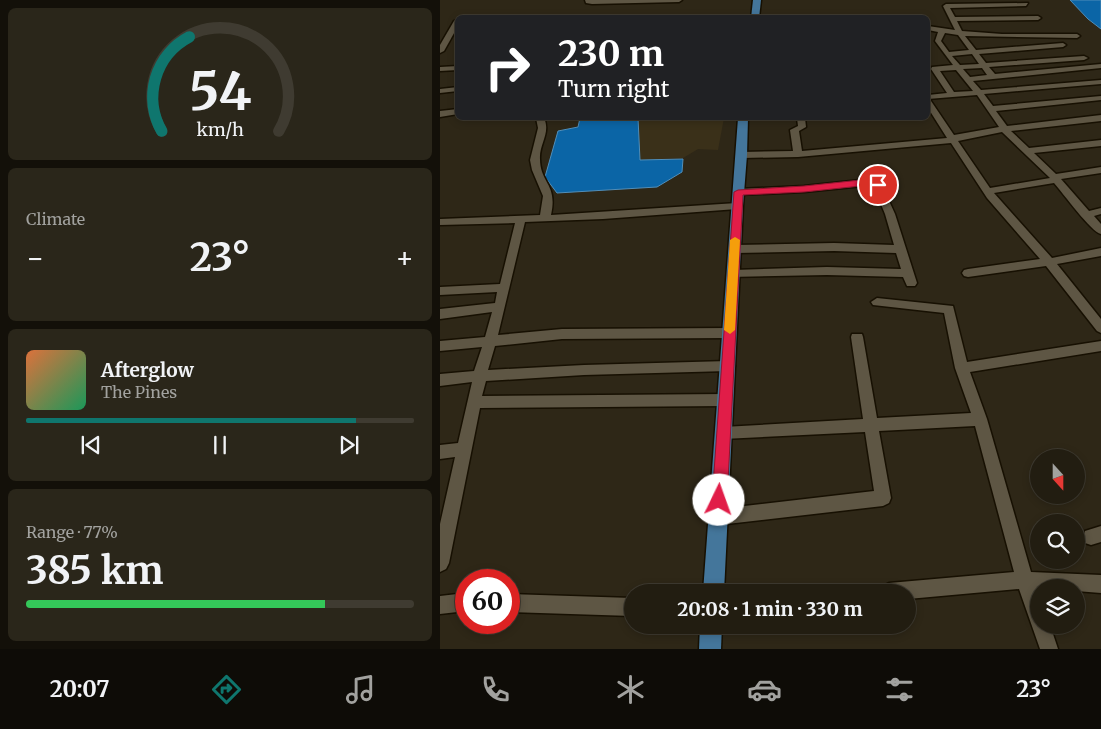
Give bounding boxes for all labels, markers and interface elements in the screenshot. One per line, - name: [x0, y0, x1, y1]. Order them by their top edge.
- text: 230 m: [558, 32, 664, 76]
- icon: right: [475, 35, 540, 100]
- text: 54: [189, 59, 251, 124]
- text: Turn right: [558, 75, 669, 103]
- text: km/h: [196, 118, 244, 141]
- pin: [857, 164, 899, 206]
- icon: arrive: [864, 171, 892, 199]
- text: Climate: [26, 209, 85, 229]
- text: 23°: [190, 234, 250, 281]
- text: −: [26, 240, 45, 276]
- text: +: [395, 240, 414, 276]
- text: Afterglow: [101, 358, 194, 382]
- text: The Pines: [101, 382, 177, 402]
- icon: previous: [77, 431, 105, 459]
- icon: pause: [206, 431, 234, 459]
- icon: next: [335, 431, 363, 459]
- north arrow: [1030, 449, 1085, 504]
- map controls: [1030, 449, 1085, 634]
- position arrow: [692, 473, 744, 525]
- button: search: [1030, 514, 1085, 569]
- text: Range · 77%: [26, 522, 118, 542]
- text: 385 km: [26, 547, 164, 594]
- speed limit sign: 60: [455, 569, 520, 634]
- button: layers: [1030, 579, 1085, 634]
- text: 20:08 · 1 min · 330 m: [677, 597, 863, 621]
- icon: directions: [209, 672, 244, 707]
- icon: music: [343, 672, 378, 707]
- icon: phone: [478, 672, 513, 707]
- icon: climate: [613, 672, 648, 707]
- icon: car: [747, 672, 782, 707]
- icon: filters: [882, 672, 917, 707]
- text: 20:07: [50, 675, 109, 703]
- text: 23°: [1016, 675, 1051, 703]

